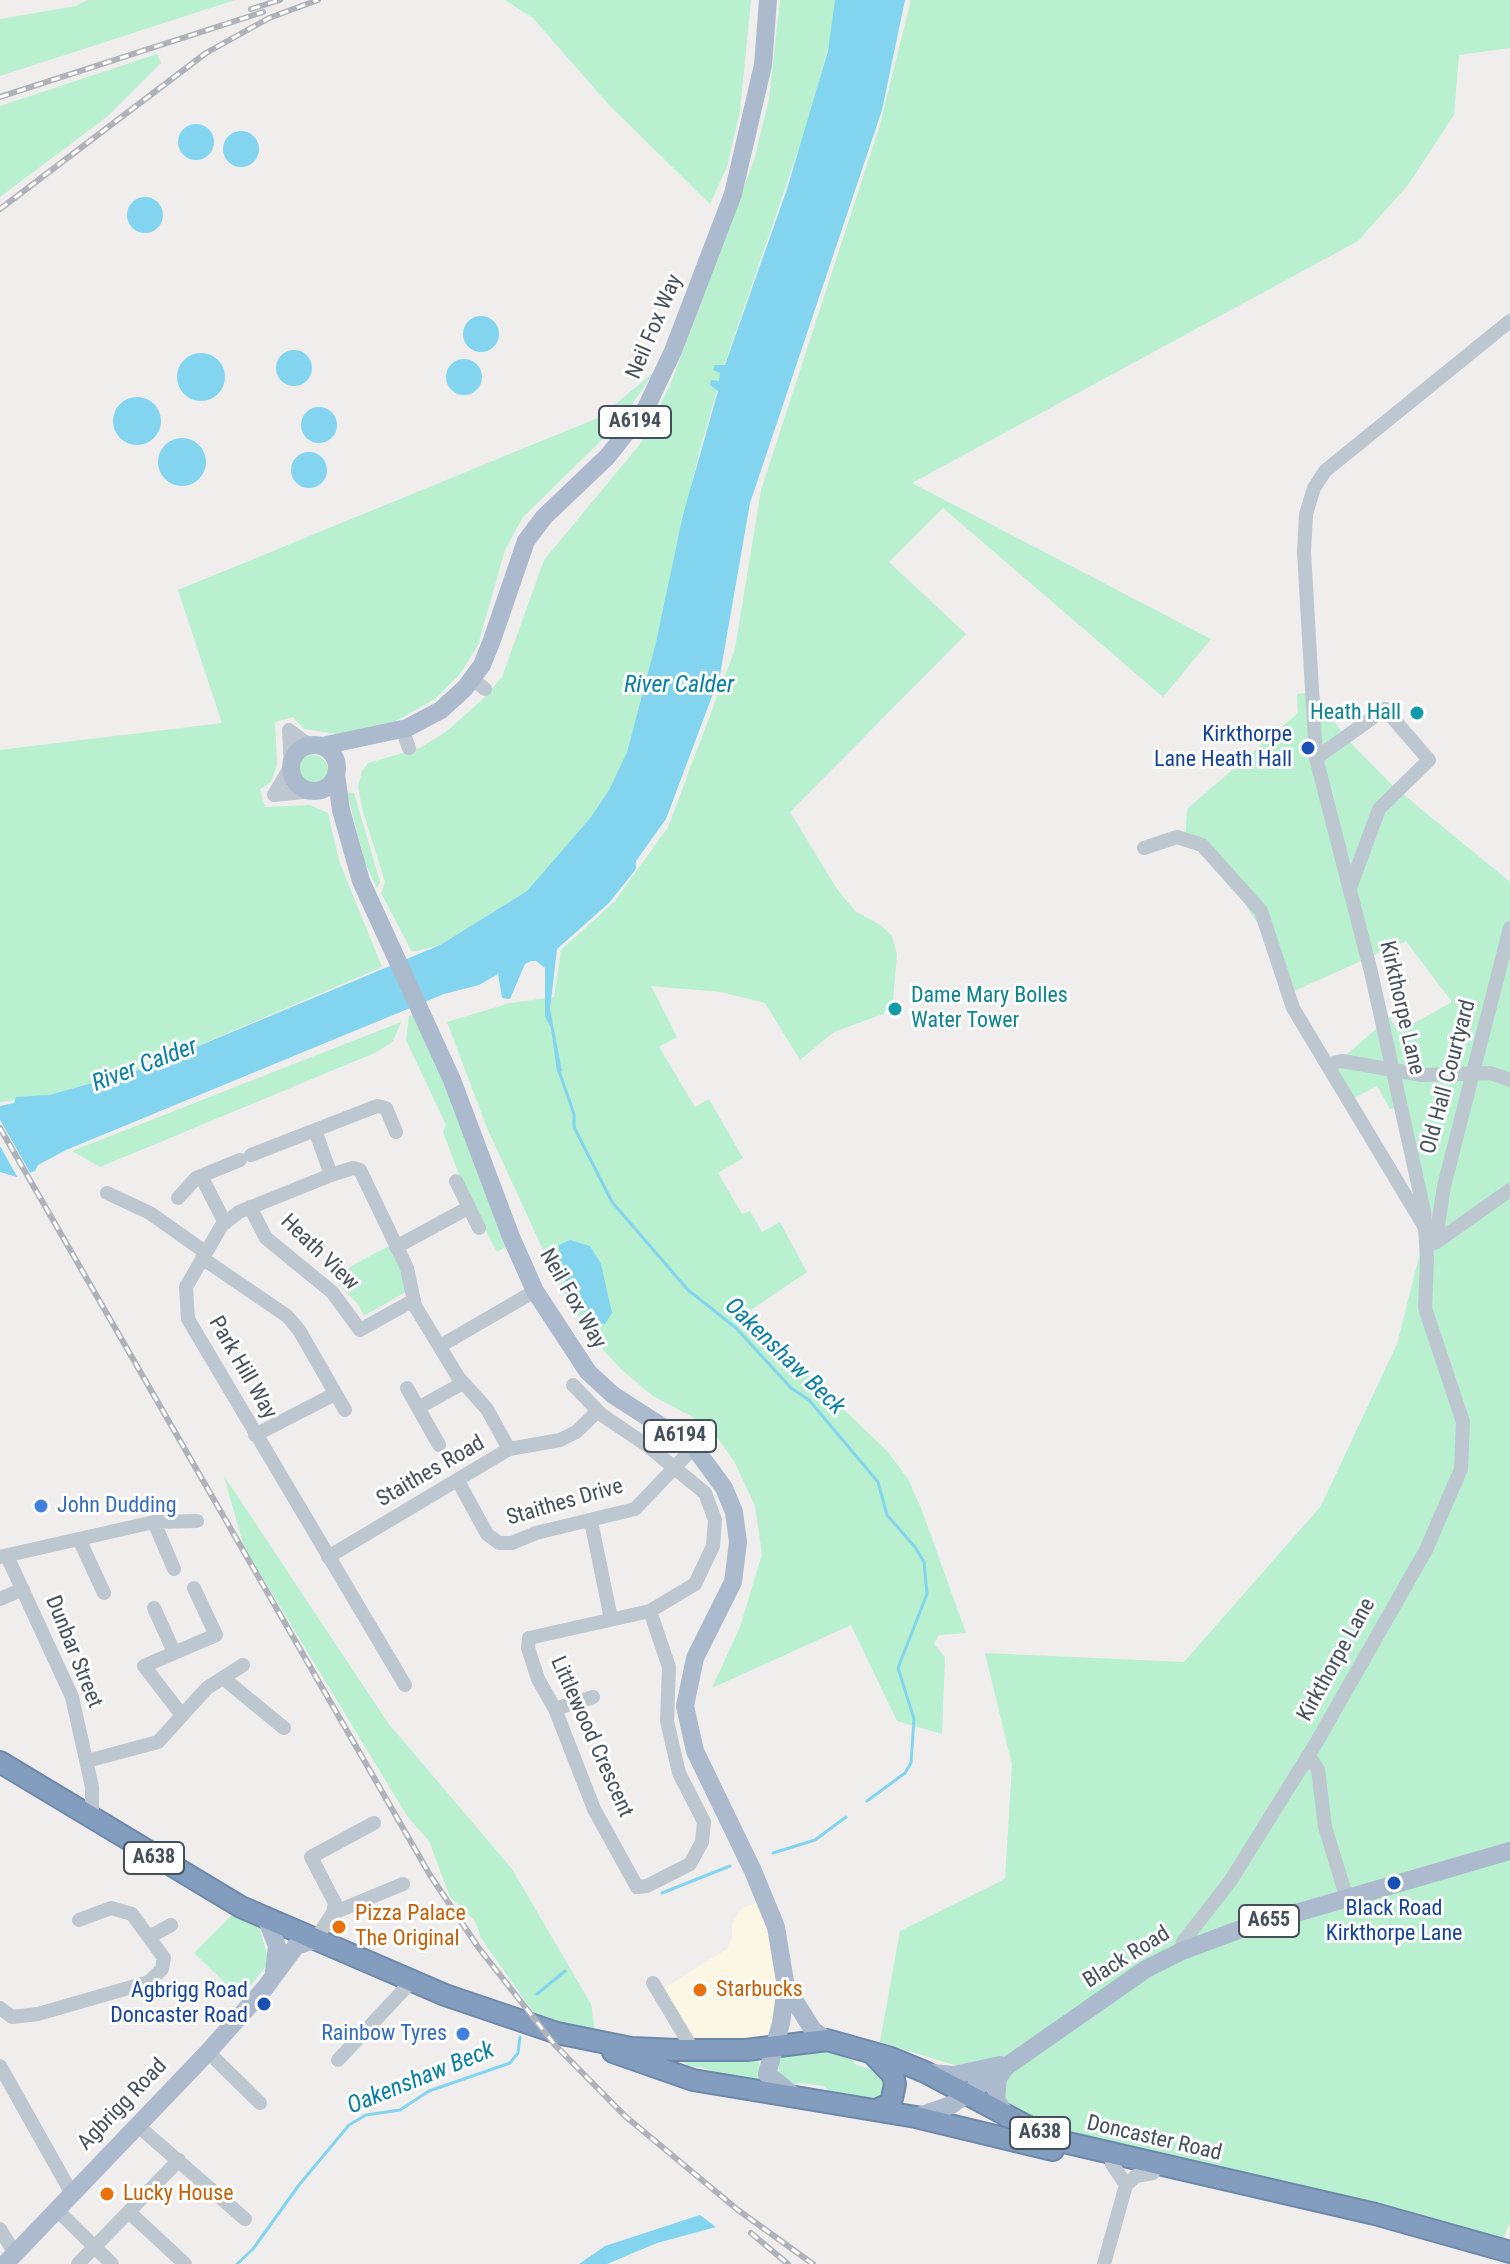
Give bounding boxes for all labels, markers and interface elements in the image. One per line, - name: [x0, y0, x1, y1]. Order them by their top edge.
- street label: Neil Fox Way: [621, 271, 689, 383]
- road number: A6194: [599, 406, 671, 438]
- water label: River Calder: [624, 672, 734, 700]
- place label: Heath Hall: [1310, 700, 1401, 726]
- marker: Heath Hall: [1408, 704, 1426, 722]
- place label: Kirkthorpe Lane Heath Hall: [1154, 722, 1292, 774]
- marker: Kirkthorpe Lane Heath Hall: [1299, 739, 1317, 757]
- street label: Kirkthorpe Lane: [1373, 938, 1429, 1078]
- place label: Dame Mary Bolles Water Tower: [911, 983, 1068, 1034]
- street label: Old Hall Courtyard: [1416, 997, 1482, 1157]
- marker: Dame Mary Bolles Water Tower: [886, 1000, 904, 1018]
- water label: River Calder: [88, 1033, 202, 1099]
- street label: Heath View: [274, 1209, 364, 1297]
- street label: Neil Fox Way: [533, 1244, 611, 1354]
- water label: Oakenshaw Beck: [718, 1292, 850, 1422]
- street label: Park Hill Way: [202, 1312, 282, 1424]
- road number: A6194: [644, 1420, 716, 1452]
- street label: Staithes Road: [372, 1431, 490, 1513]
- street label: Staithes Drive: [504, 1474, 626, 1532]
- place label: John Dudding: [57, 1493, 177, 1519]
- marker: John Dudding: [32, 1497, 50, 1515]
- street label: Dunbar Street: [39, 1592, 107, 1712]
- street label: Kirkthorpe Lane: [1292, 1594, 1382, 1726]
- street label: Littlewood Crescent: [544, 1653, 638, 1821]
- road number: A638: [124, 1842, 184, 1874]
- marker: Black Road Kirkthorpe Lane: [1385, 1874, 1403, 1892]
- place label: Black Road Kirkthorpe Lane: [1326, 1896, 1462, 1948]
- place label: Pizza Palace The Original: [355, 1901, 466, 1952]
- road number: A655: [1239, 1905, 1299, 1937]
- marker: Pizza Palace The Original: [330, 1918, 348, 1936]
- street label: Black Road: [1079, 1921, 1175, 1995]
- place label: Starbucks: [716, 1977, 803, 2003]
- place label: Agbrigg Road Doncaster Road: [110, 1978, 248, 2030]
- marker: Starbucks: [691, 1981, 709, 1999]
- marker: Agbrigg Road Doncaster Road: [255, 1995, 273, 2013]
- place label: Rainbow Tyres: [321, 2021, 447, 2047]
- marker: Rainbow Tyres: [454, 2025, 472, 2043]
- water label: Oakenshaw Beck: [343, 2036, 499, 2122]
- street label: Agbrigg Road: [73, 2054, 173, 2156]
- street label: Doncaster Road: [1084, 2111, 1224, 2167]
- road number: A638: [1010, 2117, 1070, 2149]
- place label: Lucky House: [123, 2181, 234, 2207]
- marker: Lucky House: [98, 2185, 116, 2203]

